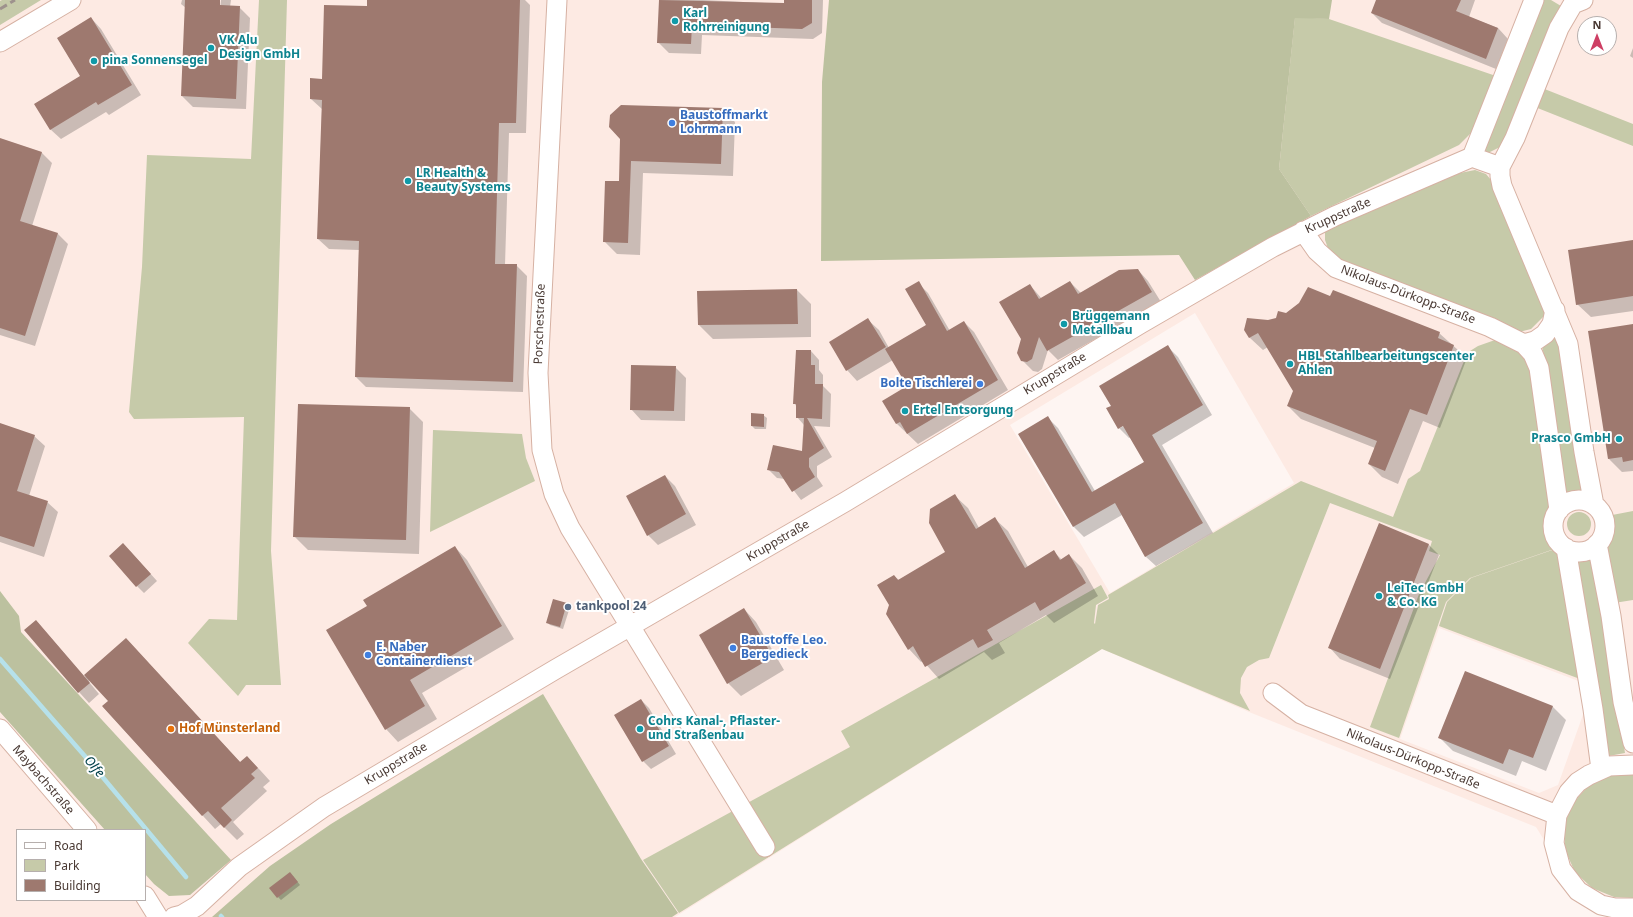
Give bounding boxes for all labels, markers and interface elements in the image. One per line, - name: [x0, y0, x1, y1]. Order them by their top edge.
- place label: Karl Rohrreinigung: [683, 7, 770, 35]
- marker: Karl Rohrreinigung: [670, 16, 680, 26]
- north arrow: [1577, 16, 1617, 56]
- text: N: [1593, 17, 1601, 32]
- place label: VK Alu Design GmbH: [219, 34, 300, 62]
- marker: VK Alu Design GmbH: [206, 43, 216, 53]
- place label: pina Sonnensegel: [102, 54, 207, 68]
- marker: pina Sonnensegel: [89, 56, 99, 66]
- place label: Baustoffmarkt Lohrmann: [680, 109, 768, 137]
- marker: Baustoffmarkt Lohrmann: [667, 118, 677, 128]
- place label: LR Health & Beauty Systems: [416, 167, 511, 195]
- marker: LR Health & Beauty Systems: [403, 176, 413, 186]
- street label: Kruppstraße: [1303, 195, 1373, 237]
- street label: Nikolaus-Dürkopp-Straße: [1339, 263, 1477, 327]
- street label: Porschestraße: [531, 283, 549, 365]
- place label: Brüggemann Metallbau: [1072, 310, 1150, 338]
- marker: Brüggemann Metallbau: [1059, 319, 1069, 329]
- street label: Kruppstraße: [1021, 350, 1089, 398]
- place label: HBL Stahlbearbeitungscenter Ahlen: [1298, 350, 1474, 378]
- marker: HBL Stahlbearbeitungscenter Ahlen: [1285, 359, 1295, 369]
- place label: Bolte Tischlerei: [880, 377, 972, 391]
- marker: Bolte Tischlerei: [975, 379, 985, 389]
- place label: Ertel Entsorgung: [913, 404, 1013, 418]
- marker: Ertel Entsorgung: [900, 406, 910, 416]
- place label: Prasco GmbH: [1531, 432, 1611, 446]
- marker: Prasco GmbH: [1614, 434, 1624, 444]
- street label: Kruppstraße: [744, 517, 812, 565]
- place label: LeiTec GmbH & Co. KG: [1387, 582, 1464, 610]
- marker: LeiTec GmbH & Co. KG: [1374, 591, 1384, 601]
- place label: tankpool 24: [576, 600, 647, 614]
- marker: tankpool 24: [563, 602, 573, 612]
- place label: Baustoffe Leo. Bergedieck: [741, 634, 827, 662]
- place label: E. Naber Containerdienst: [376, 641, 472, 669]
- marker: Baustoffe Leo. Bergedieck: [728, 643, 738, 653]
- marker: E. Naber Containerdienst: [363, 650, 373, 660]
- place label: Cohrs Kanal-, Pflaster- und Straßenbau: [648, 715, 780, 743]
- place label: Hof Münsterland: [179, 722, 280, 736]
- marker: Hof Münsterland: [166, 724, 176, 734]
- marker: Cohrs Kanal-, Pflaster- und Straßenbau: [635, 724, 645, 734]
- street label: Nikolaus-Dürkopp-Straße: [1344, 726, 1482, 792]
- street label: Kruppstraße: [362, 740, 430, 788]
- street label: Maybachstraße: [9, 742, 77, 818]
- water label: Olfe: [81, 753, 107, 781]
- legend: [16, 829, 146, 901]
- text: Road: [54, 837, 83, 854]
- text: Park: [54, 857, 79, 874]
- text: Building: [54, 877, 101, 894]

